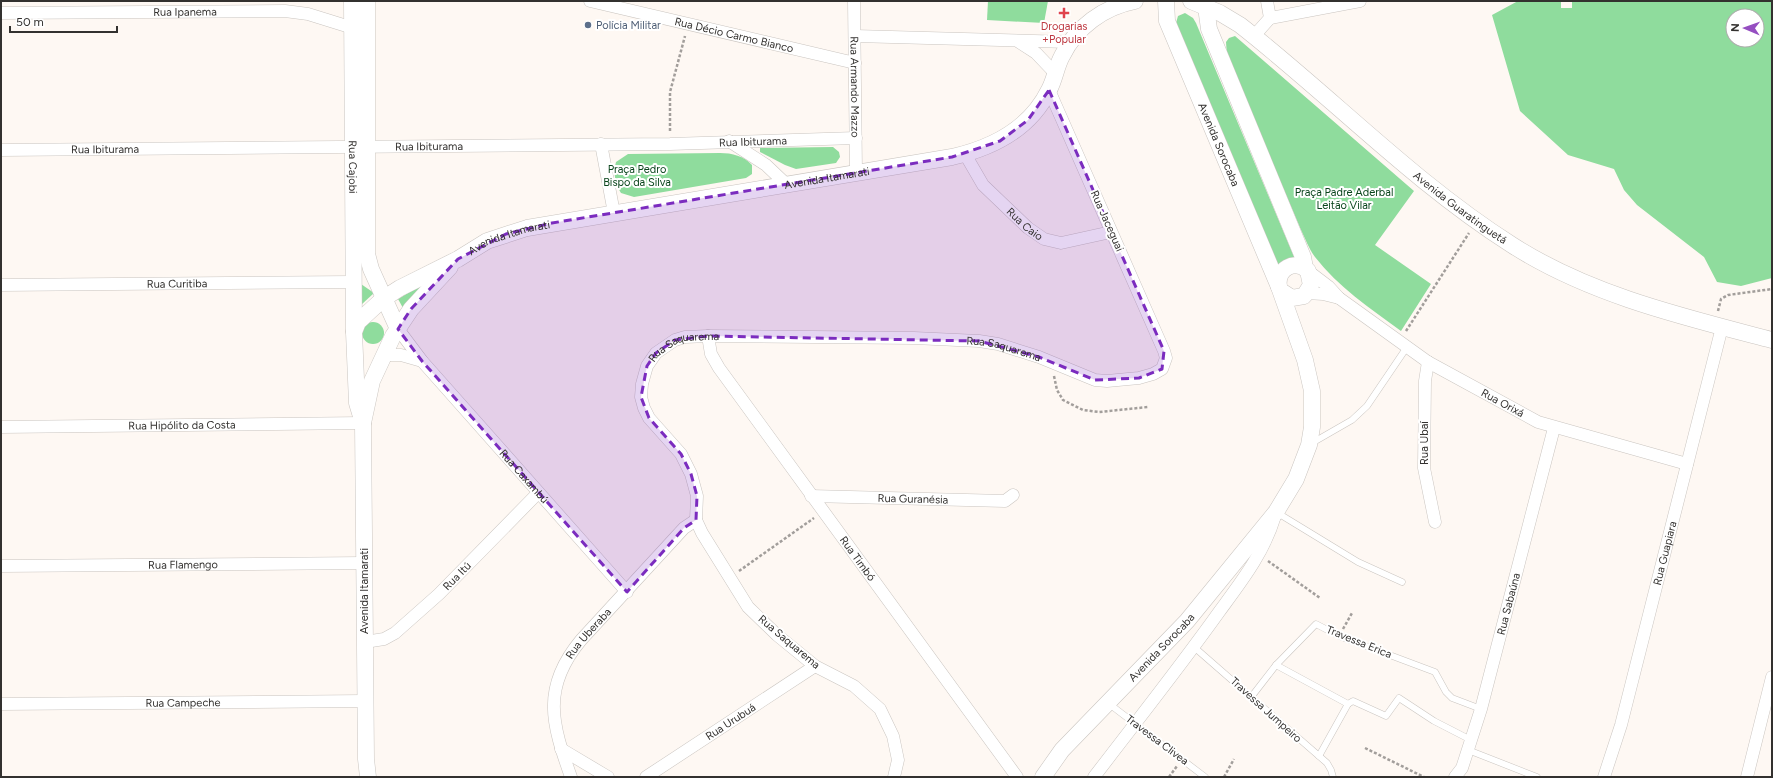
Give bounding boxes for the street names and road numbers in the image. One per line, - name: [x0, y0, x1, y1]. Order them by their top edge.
- street label: Rua Ipanema: [153, 5, 217, 18]
- street label: Rua Décio Carmo Bianco: [673, 15, 795, 55]
- street label: Rua Armando Mazzo: [848, 36, 862, 138]
- street label: Avenida Sorocaba: [1196, 101, 1242, 188]
- street label: Rua Ibiturama: [719, 134, 787, 149]
- street label: Rua Ibiturama: [395, 139, 463, 153]
- street label: Rua Cajobi: [346, 140, 360, 194]
- street label: Rua Ibiturama: [71, 142, 139, 156]
- street label: Avenida Itamarati: [783, 164, 870, 191]
- street label: Avenida Guaratinguetá: [1411, 169, 1509, 247]
- street label: Rua Jaceguai: [1088, 189, 1126, 253]
- street label: Rua Caio: [1004, 205, 1046, 243]
- street label: Avenida Itamarati: [466, 218, 551, 258]
- street label: Rua Curitiba: [147, 277, 207, 290]
- street label: Rua Saquarema: [645, 329, 719, 364]
- street label: Rua Saquarema: [966, 334, 1043, 364]
- street label: Rua Orixá: [1479, 386, 1526, 420]
- street label: Rua Hipólito da Costa: [128, 418, 236, 432]
- street label: Rua Ubaí: [1418, 421, 1431, 465]
- street label: Rua Caxambú: [497, 447, 552, 506]
- street label: Rua Guranésia: [877, 491, 948, 506]
- street label: Rua Guapiara: [1650, 520, 1679, 587]
- street label: Rua Timbó: [837, 534, 878, 583]
- street label: Avenida Itamarati: [358, 548, 371, 634]
- street label: Rua Flamengo: [148, 558, 218, 571]
- street label: Rua Itú: [440, 559, 474, 593]
- street label: Rua Sabaúna: [1494, 571, 1523, 636]
- street label: Rua Uberaba: [563, 605, 614, 661]
- street label: Avenida Sorocaba: [1126, 611, 1197, 684]
- street label: Rua Saquarema: [756, 612, 822, 672]
- street label: Travessa Erica: [1324, 623, 1394, 661]
- street label: Travessa Jumpeiro: [1228, 675, 1304, 745]
- street label: Rua Campeche: [145, 696, 221, 709]
- street label: Rua Urubuá: [703, 700, 758, 743]
- street label: Travessa Clivea: [1123, 712, 1191, 768]

